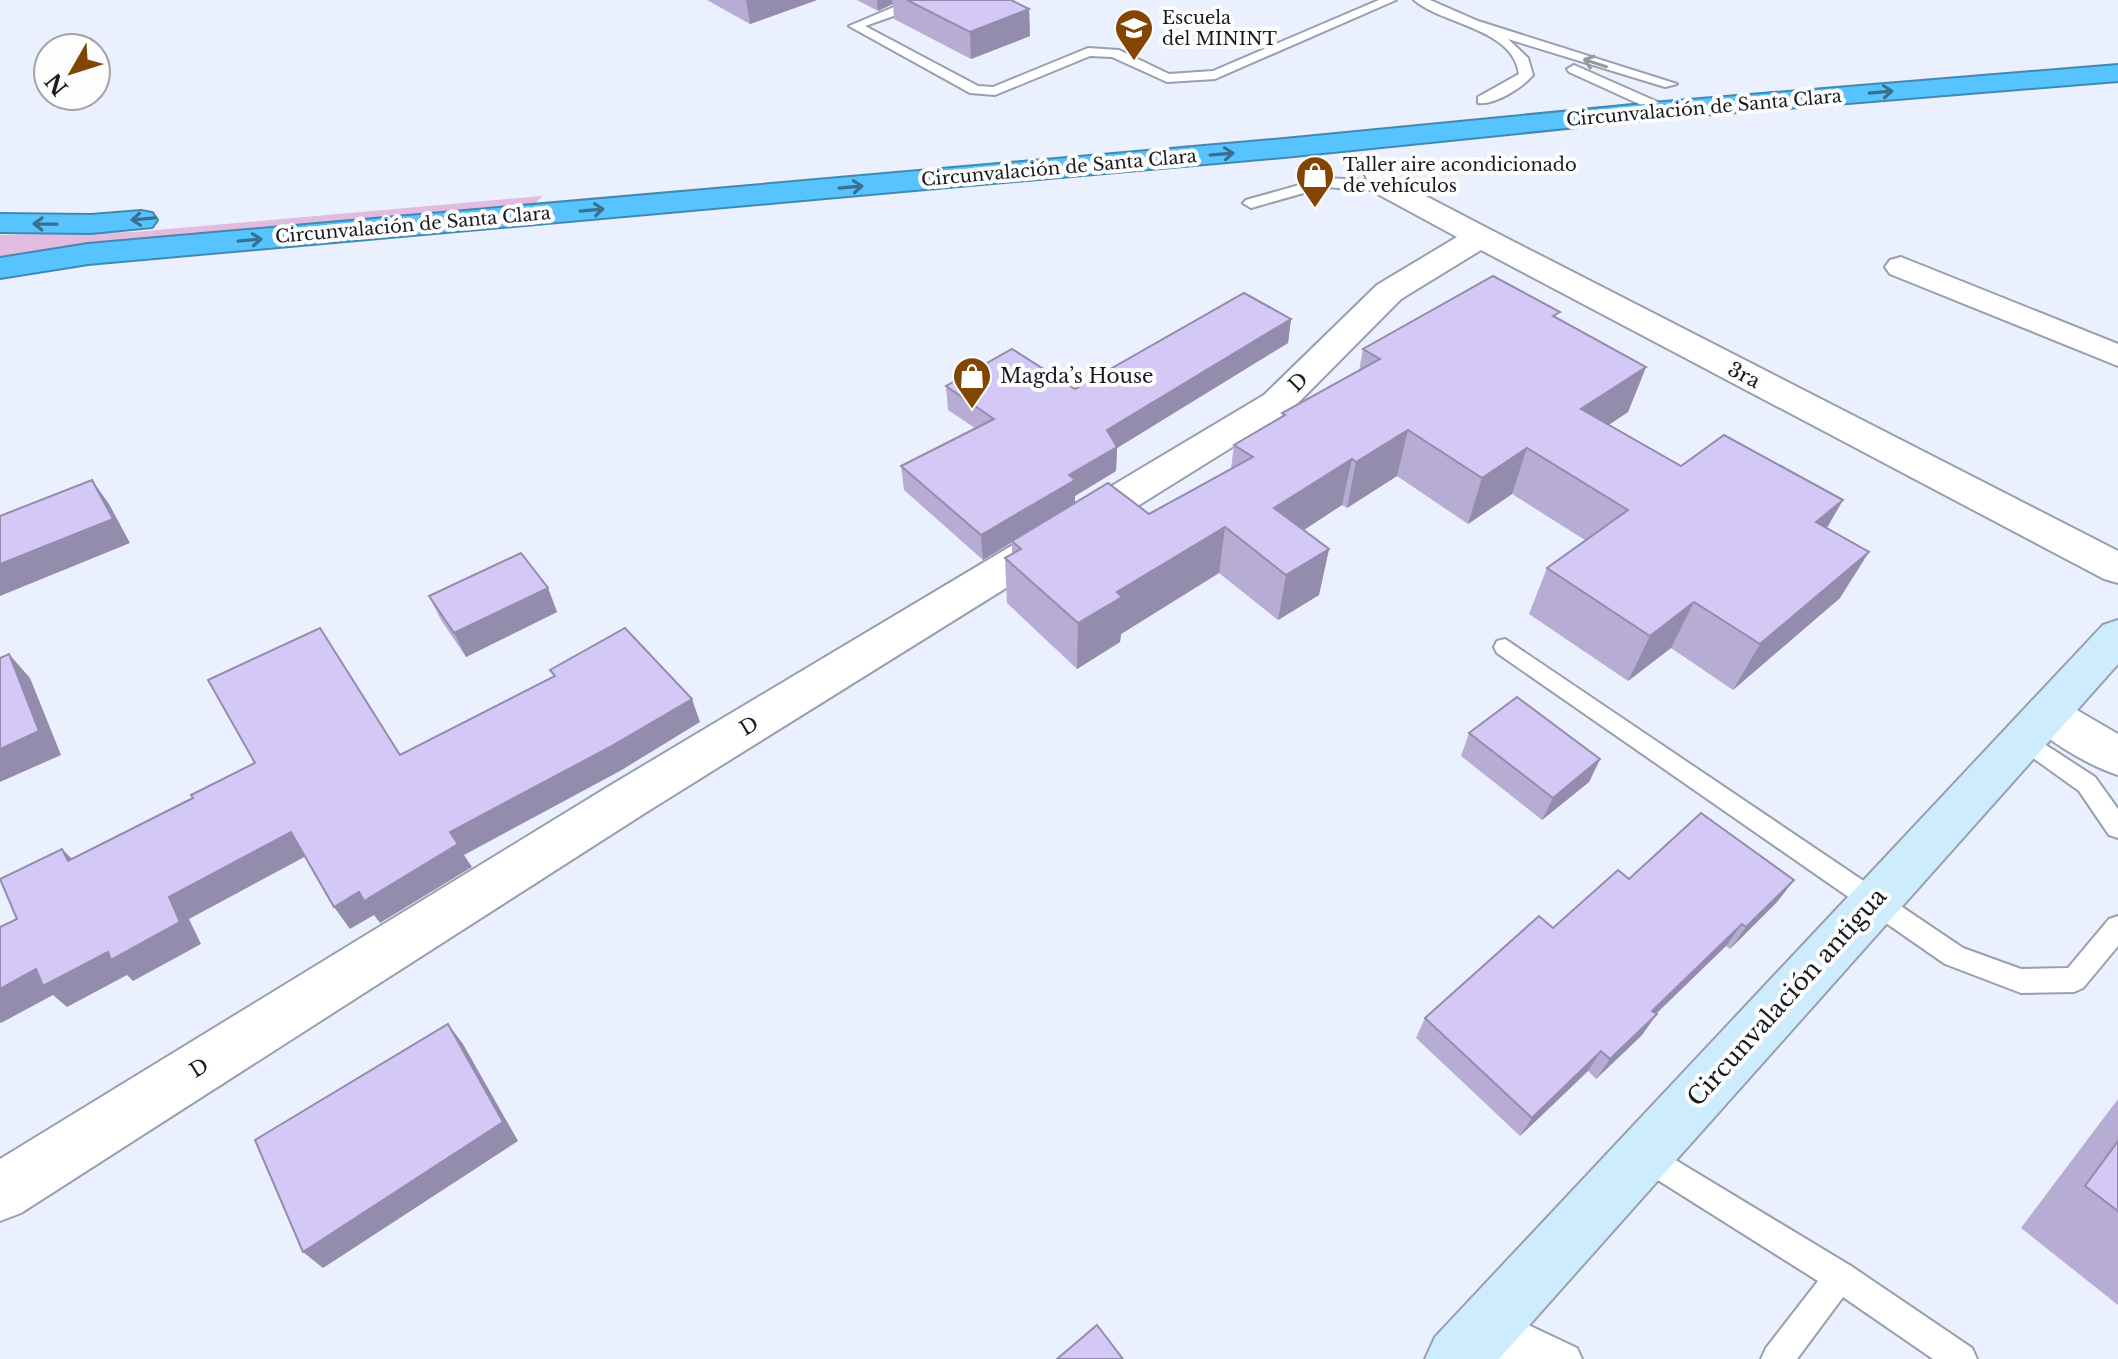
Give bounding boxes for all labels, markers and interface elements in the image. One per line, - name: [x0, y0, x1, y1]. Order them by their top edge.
- school or university icon: Escuela del MININT: [1113, 7, 1155, 62]
- place label: Escuela del MININT: [1162, 7, 1278, 50]
- north arrow: [32, 32, 112, 112]
- one-way arrow: [1583, 55, 1608, 70]
- text: N: [40, 67, 74, 101]
- one-way arrow: [1867, 84, 1894, 99]
- street label: Circunvalación de Santa Clara: [1565, 85, 1843, 131]
- street label: Circunvalación de Santa Clara: [920, 145, 1198, 191]
- one-way arrow: [1208, 146, 1235, 161]
- shop icon: Taller aire acondicionado de vehículos: [1294, 154, 1336, 209]
- place label: Taller aire acondicionado de vehículos: [1343, 154, 1577, 197]
- one-way arrow: [838, 179, 864, 194]
- street label: Circunvalación de Santa Clara: [274, 202, 552, 248]
- one-way arrow: [579, 202, 605, 217]
- one-way arrow: [131, 212, 157, 227]
- one-way arrow: [32, 216, 59, 231]
- one-way arrow: [236, 232, 263, 247]
- shop icon: Magda’s House: [951, 355, 993, 410]
- street label: 3ra: [1724, 357, 1765, 394]
- place label: Magda’s House: [1000, 364, 1153, 388]
- street label: D: [1283, 367, 1313, 397]
- street label: D: [735, 711, 763, 741]
- street label: Circunvalación antigua: [1681, 881, 1893, 1112]
- street label: D: [185, 1053, 213, 1083]

